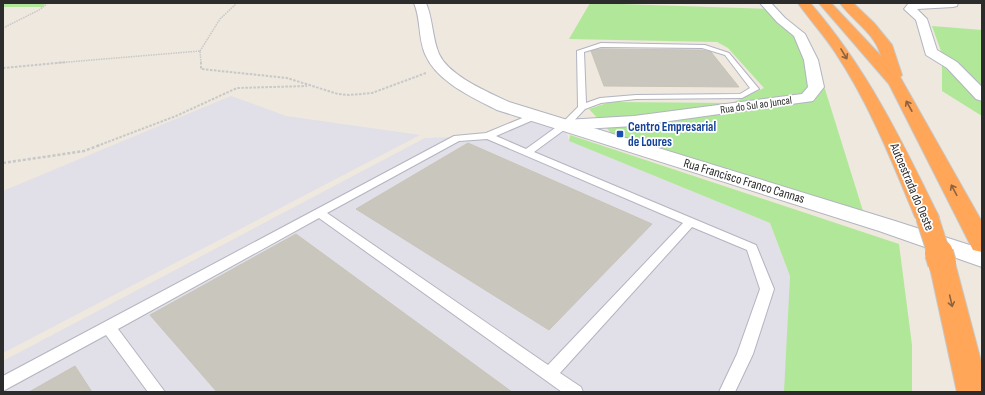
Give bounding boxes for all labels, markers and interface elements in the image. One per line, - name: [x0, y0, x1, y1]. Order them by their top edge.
- one-way arrow: [841, 48, 849, 60]
- street label: Rua do Sul ao Juncal: [719, 94, 793, 116]
- one-way arrow: [905, 100, 913, 112]
- place label: Centro Empresarial de Loures: [628, 119, 716, 150]
- marker: Centro Empresarial de Loures: [615, 129, 625, 139]
- street label: Autoestrada do Oeste: [886, 140, 938, 233]
- street label: Rua Francisco Franco Cannas: [681, 155, 807, 207]
- one-way arrow: [950, 184, 957, 196]
- one-way arrow: [948, 294, 956, 307]

